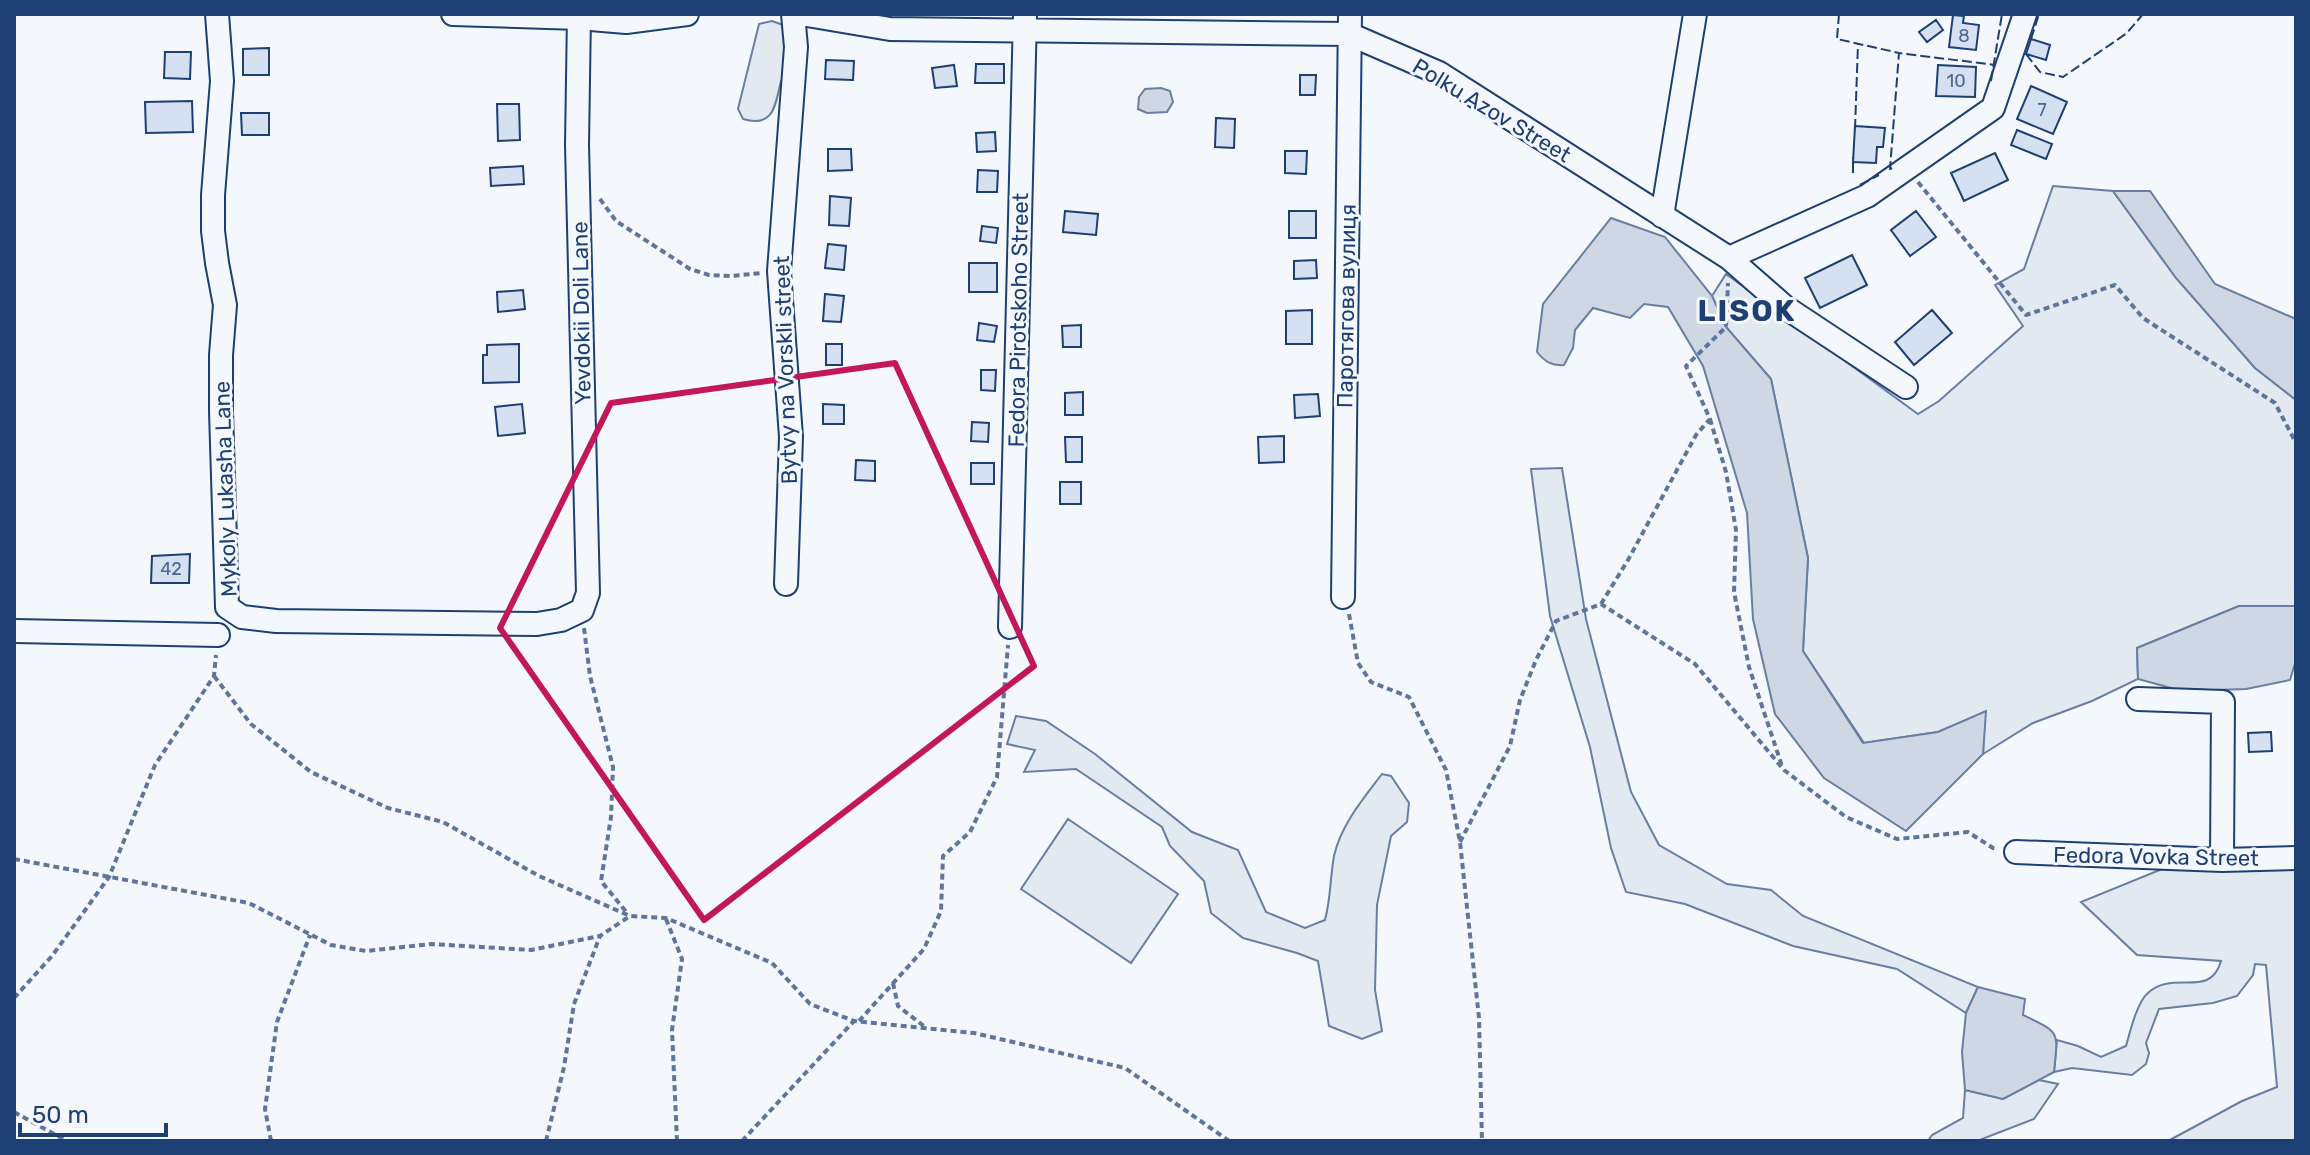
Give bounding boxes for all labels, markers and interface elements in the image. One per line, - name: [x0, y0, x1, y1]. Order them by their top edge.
- house number: 8: [1958, 25, 1970, 47]
- street label: Polku Azov Street: [1408, 53, 1576, 169]
- house number: 10: [1946, 70, 1966, 92]
- house number: 7: [2037, 99, 2047, 121]
- street label: Fedora Pirotskoho Street: [1003, 192, 1034, 448]
- street label: Паротягова вулиця: [1331, 204, 1362, 408]
- street label: Yevdokii Doli Lane: [566, 221, 597, 405]
- street label: Bytvy na Vorskli street: [768, 255, 803, 485]
- district label: LISOK: [1698, 293, 1796, 329]
- street label: Mykoly Lukasha Lane: [208, 380, 243, 598]
- house number: 42: [160, 558, 182, 580]
- street label: Fedora Vovka Street: [2053, 841, 2259, 872]
- scale bar: [20, 1087, 166, 1137]
- text: 50 m: [32, 1101, 89, 1129]

